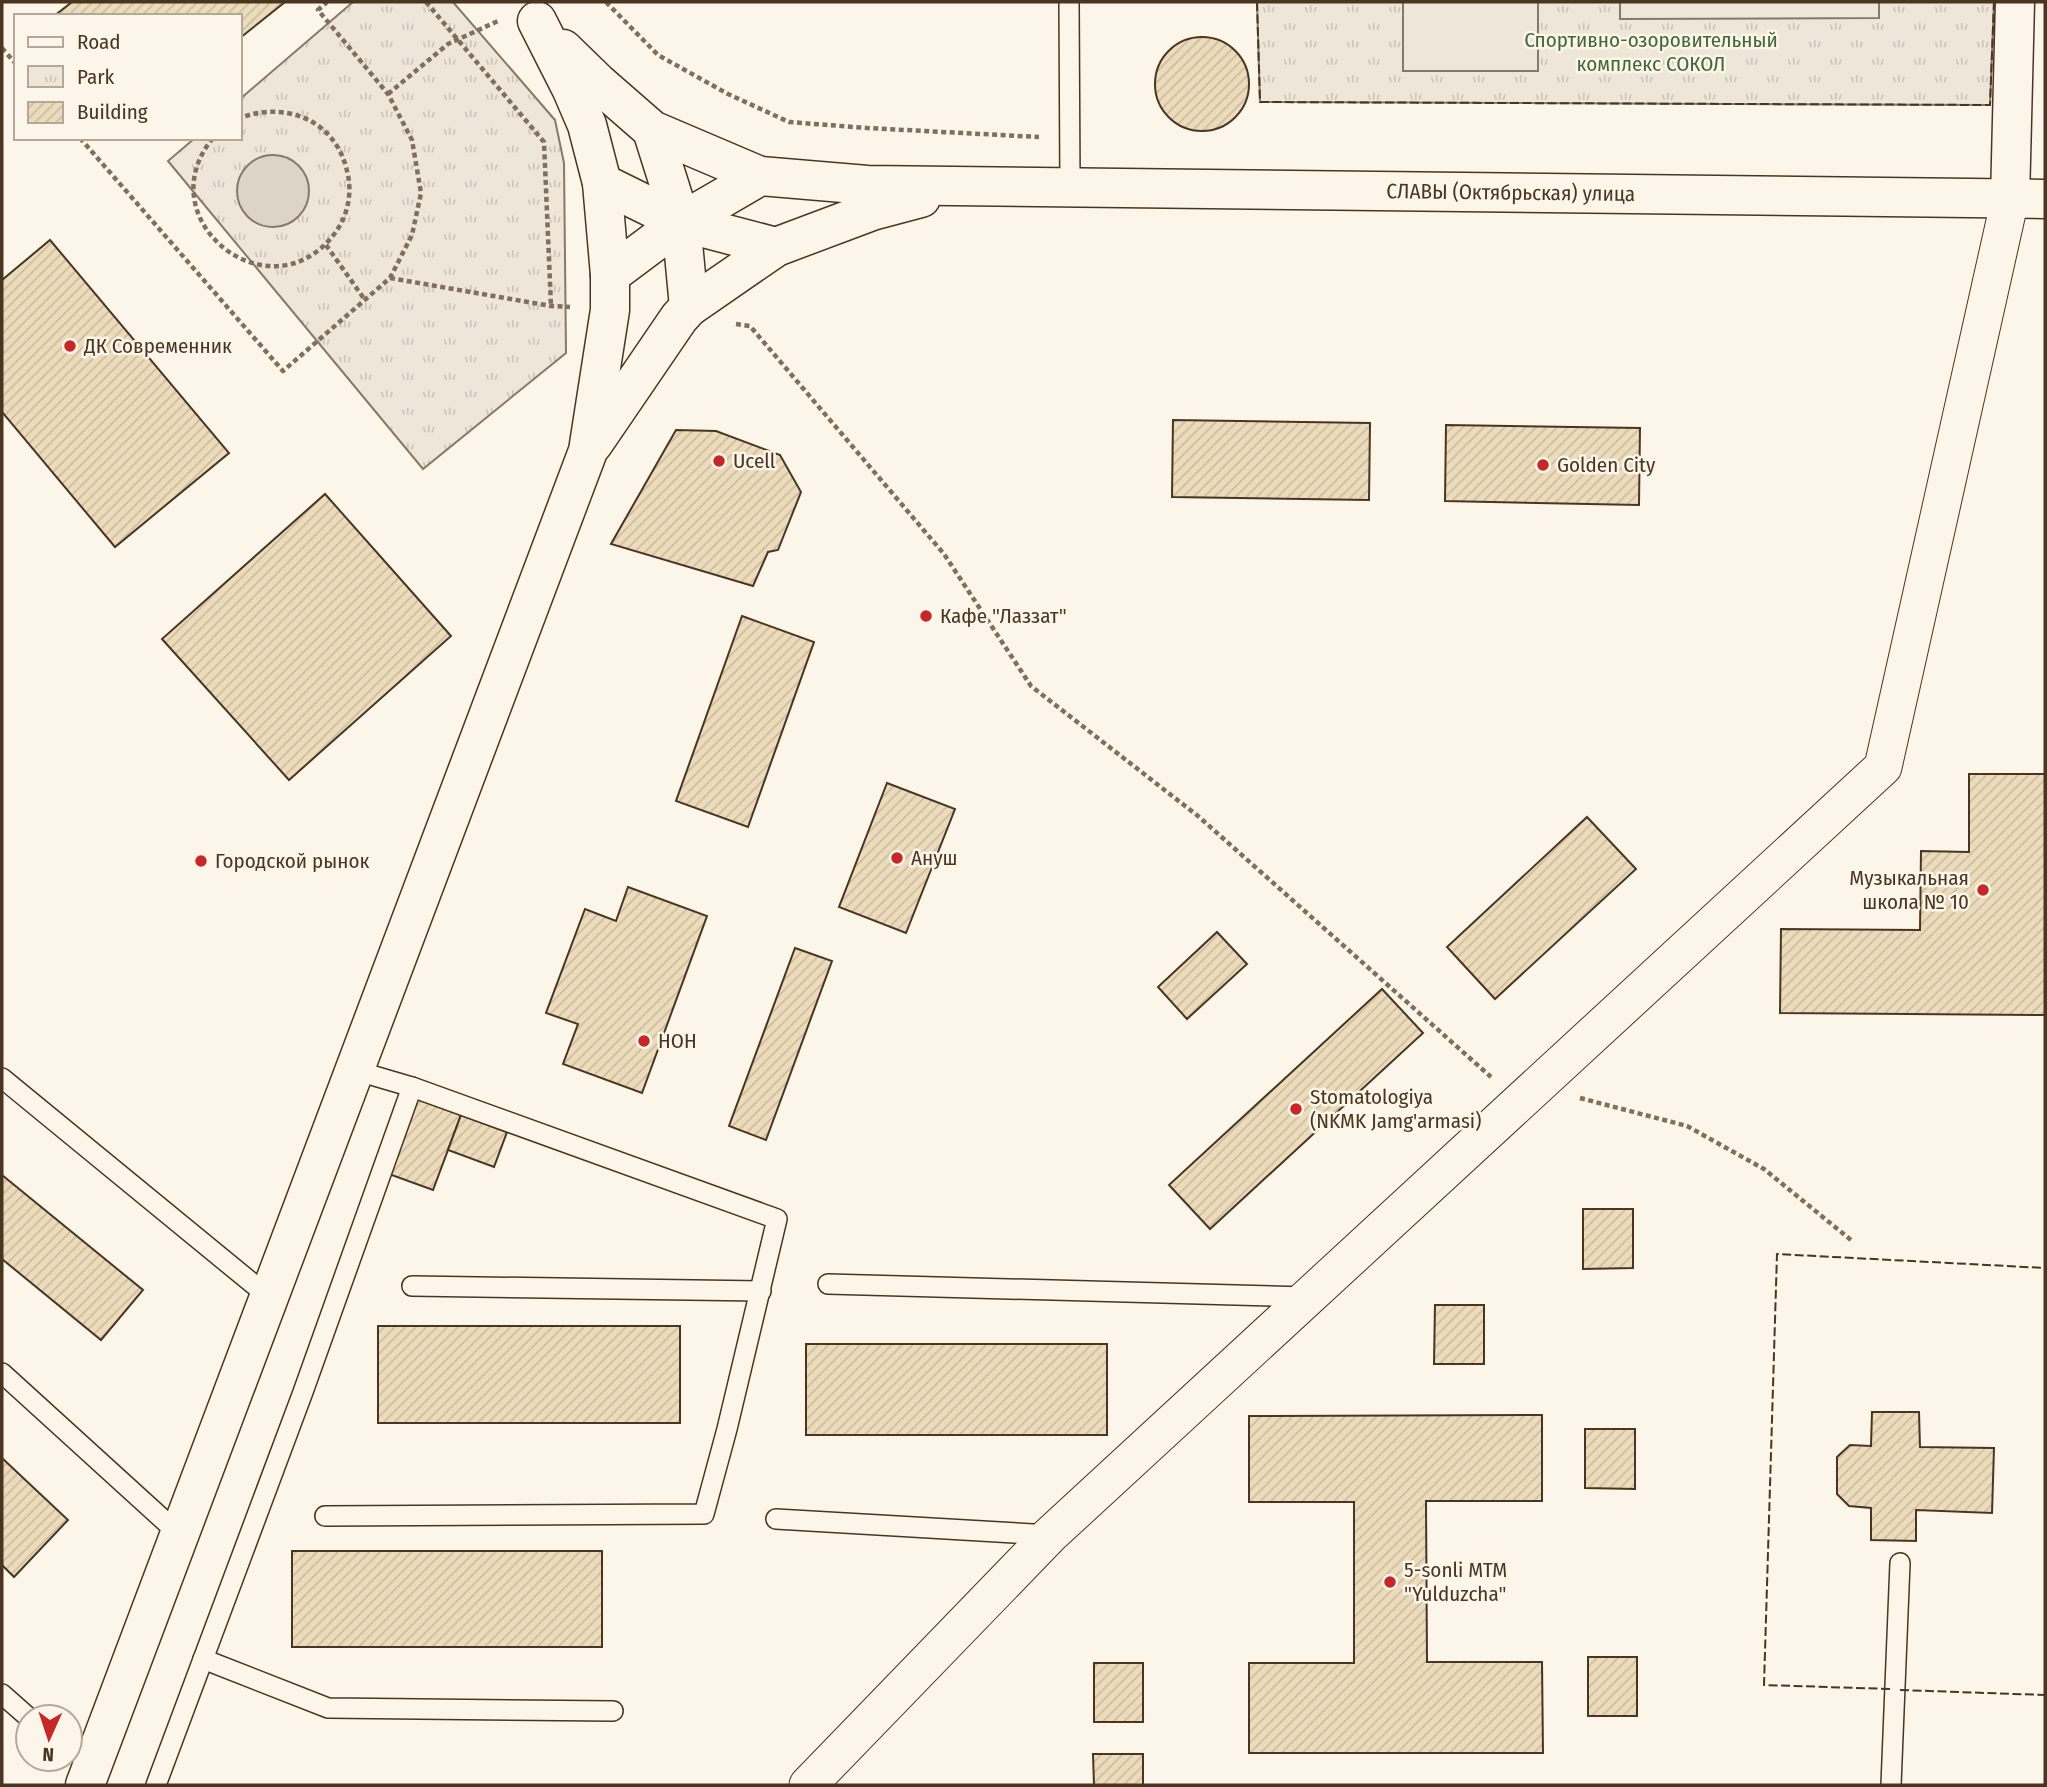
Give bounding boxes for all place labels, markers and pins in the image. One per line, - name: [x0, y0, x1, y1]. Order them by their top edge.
- place label: ДК Современник: [83, 333, 232, 359]
- marker: ДК Современник: [62, 338, 78, 354]
- place label: Ucell: [733, 448, 776, 474]
- place label: Golden City: [1557, 452, 1656, 478]
- marker: Ucell: [711, 453, 727, 469]
- marker: Golden City: [1535, 457, 1551, 473]
- place label: Кафе "Лаззат": [940, 603, 1067, 629]
- marker: Кафе "Лаззат": [918, 608, 934, 624]
- place label: Ануш: [911, 845, 958, 871]
- place label: Городской рынок: [215, 848, 369, 874]
- marker: Ануш: [889, 850, 905, 866]
- marker: Городской рынок: [193, 853, 209, 869]
- place label: Музыкальная школа № 10: [1849, 865, 1969, 915]
- marker: Музыкальная школа № 10: [1975, 882, 1991, 898]
- place label: НОН: [658, 1028, 697, 1054]
- marker: НОН: [636, 1033, 652, 1049]
- place label: Stomatologiya (NKMK Jamg'armasi): [1310, 1084, 1481, 1134]
- marker: Stomatologiya (NKMK Jamg'armasi): [1288, 1101, 1304, 1117]
- place label: 5-sonli MTM "Yulduzcha": [1404, 1557, 1507, 1607]
- marker: 5-sonli MTM "Yulduzcha": [1382, 1574, 1398, 1590]

